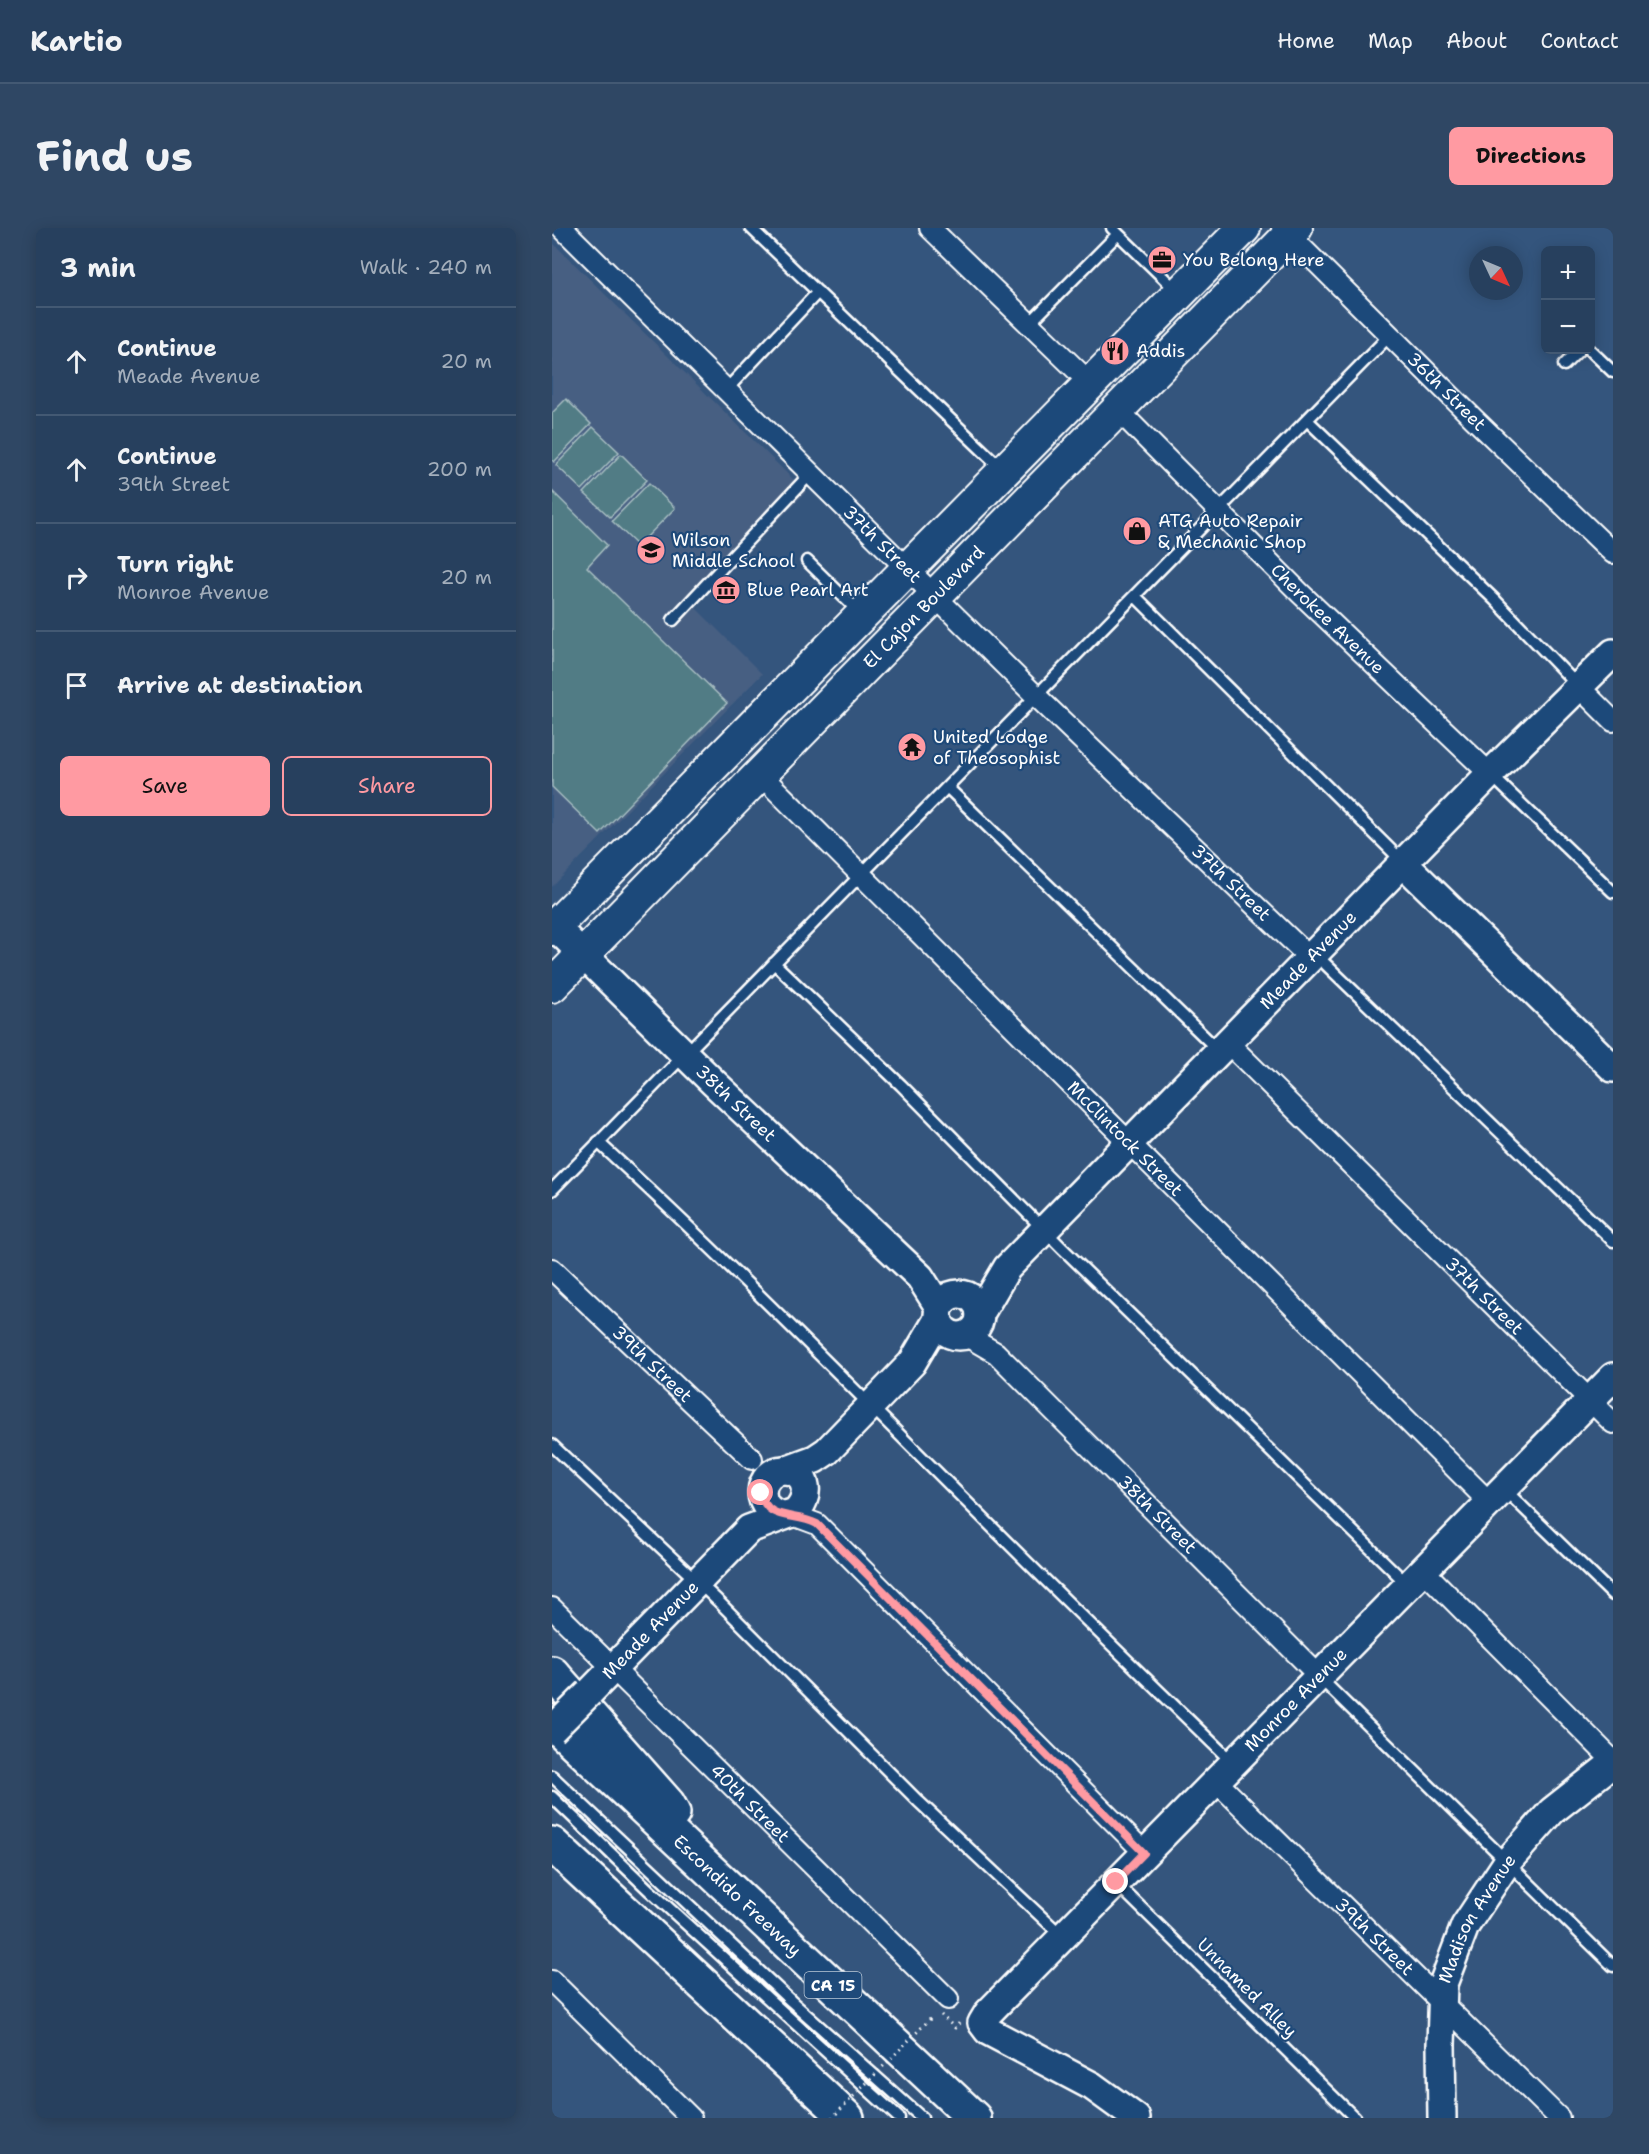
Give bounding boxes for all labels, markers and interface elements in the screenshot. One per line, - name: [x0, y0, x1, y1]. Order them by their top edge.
- text: Kartio: [30, 22, 123, 60]
- text: Home: [1277, 27, 1335, 55]
- text: Map: [1368, 27, 1413, 55]
- text: About: [1446, 27, 1507, 55]
- text: Contact: [1540, 27, 1619, 55]
- button: Directions: [1449, 127, 1613, 185]
- text: Find us: [36, 128, 193, 184]
- office icon: You Belong Here: [1146, 244, 1178, 276]
- north arrow: [1469, 246, 1523, 300]
- map controls: [1541, 246, 1595, 354]
- button: +: [1541, 246, 1595, 300]
- place label: You Belong Here: [1183, 248, 1325, 272]
- text: 3 min: [60, 250, 136, 285]
- text: Walk · 240 m: [360, 254, 492, 280]
- button: −: [1541, 300, 1595, 354]
- text: Continue: [117, 334, 217, 363]
- restaurant icon: Addis: [1099, 335, 1131, 367]
- place label: Addis: [1136, 339, 1185, 363]
- icon: ahead: [60, 345, 93, 378]
- street label: 36th Street: [1402, 347, 1491, 436]
- text: 20 m: [441, 348, 492, 374]
- text: Meade Avenue: [117, 363, 261, 389]
- text: Continue: [117, 442, 217, 471]
- icon: ahead: [60, 453, 93, 486]
- text: 200 m: [427, 456, 492, 482]
- text: 39th Street: [117, 471, 230, 497]
- street label: 37th Street: [838, 500, 927, 588]
- place label: ATG Auto Repair & Mechanic Shop: [1158, 509, 1306, 554]
- shop icon: ATG Auto Repair & Mechanic Shop: [1121, 515, 1153, 547]
- place label: Wilson Middle School: [672, 528, 796, 573]
- school or university icon: Wilson Middle School: [635, 534, 667, 566]
- street label: El Cajon Boulevard: [858, 540, 990, 674]
- text: Turn right: [117, 550, 234, 579]
- street label: Cherokee Avenue: [1265, 558, 1390, 679]
- icon: right: [60, 561, 93, 594]
- text: 20 m: [441, 564, 492, 590]
- museum icon: Blue Pearl Art: [710, 574, 742, 606]
- place label: Blue Pearl Art: [747, 578, 869, 602]
- text: Monroe Avenue: [117, 579, 269, 605]
- icon: arrive: [60, 669, 93, 702]
- text: Arrive at destination: [117, 671, 363, 700]
- place label: United Lodge of Theosophist: [933, 725, 1061, 770]
- temple icon: United Lodge of Theosophist: [896, 731, 928, 763]
- button: Save: [60, 756, 270, 816]
- button: Share: [282, 756, 492, 816]
- street label: 37th Street: [1186, 839, 1276, 926]
- street label: Meade Avenue: [1254, 905, 1362, 1015]
- street label: 38th Street: [690, 1059, 781, 1147]
- street label: McClintock Street: [1062, 1076, 1188, 1202]
- street label: 37th Street: [1440, 1252, 1529, 1340]
- street label: 39th Street: [607, 1320, 697, 1408]
- street label: 38th Street: [1113, 1470, 1202, 1559]
- route start: [747, 1479, 773, 1505]
- street label: Meade Avenue: [597, 1575, 704, 1685]
- street label: Monroe Avenue: [1239, 1642, 1353, 1757]
- street label: 40th Street: [705, 1759, 795, 1848]
- street label: Escondido Freeway: [668, 1830, 807, 1962]
- street label: Madison Avenue: [1432, 1848, 1521, 1987]
- route end: [1102, 1868, 1128, 1894]
- street label: 39th Street: [1330, 1892, 1419, 1981]
- street label: Unnamed Alley: [1192, 1933, 1302, 2043]
- road number: CA 15: [804, 1972, 862, 1998]

